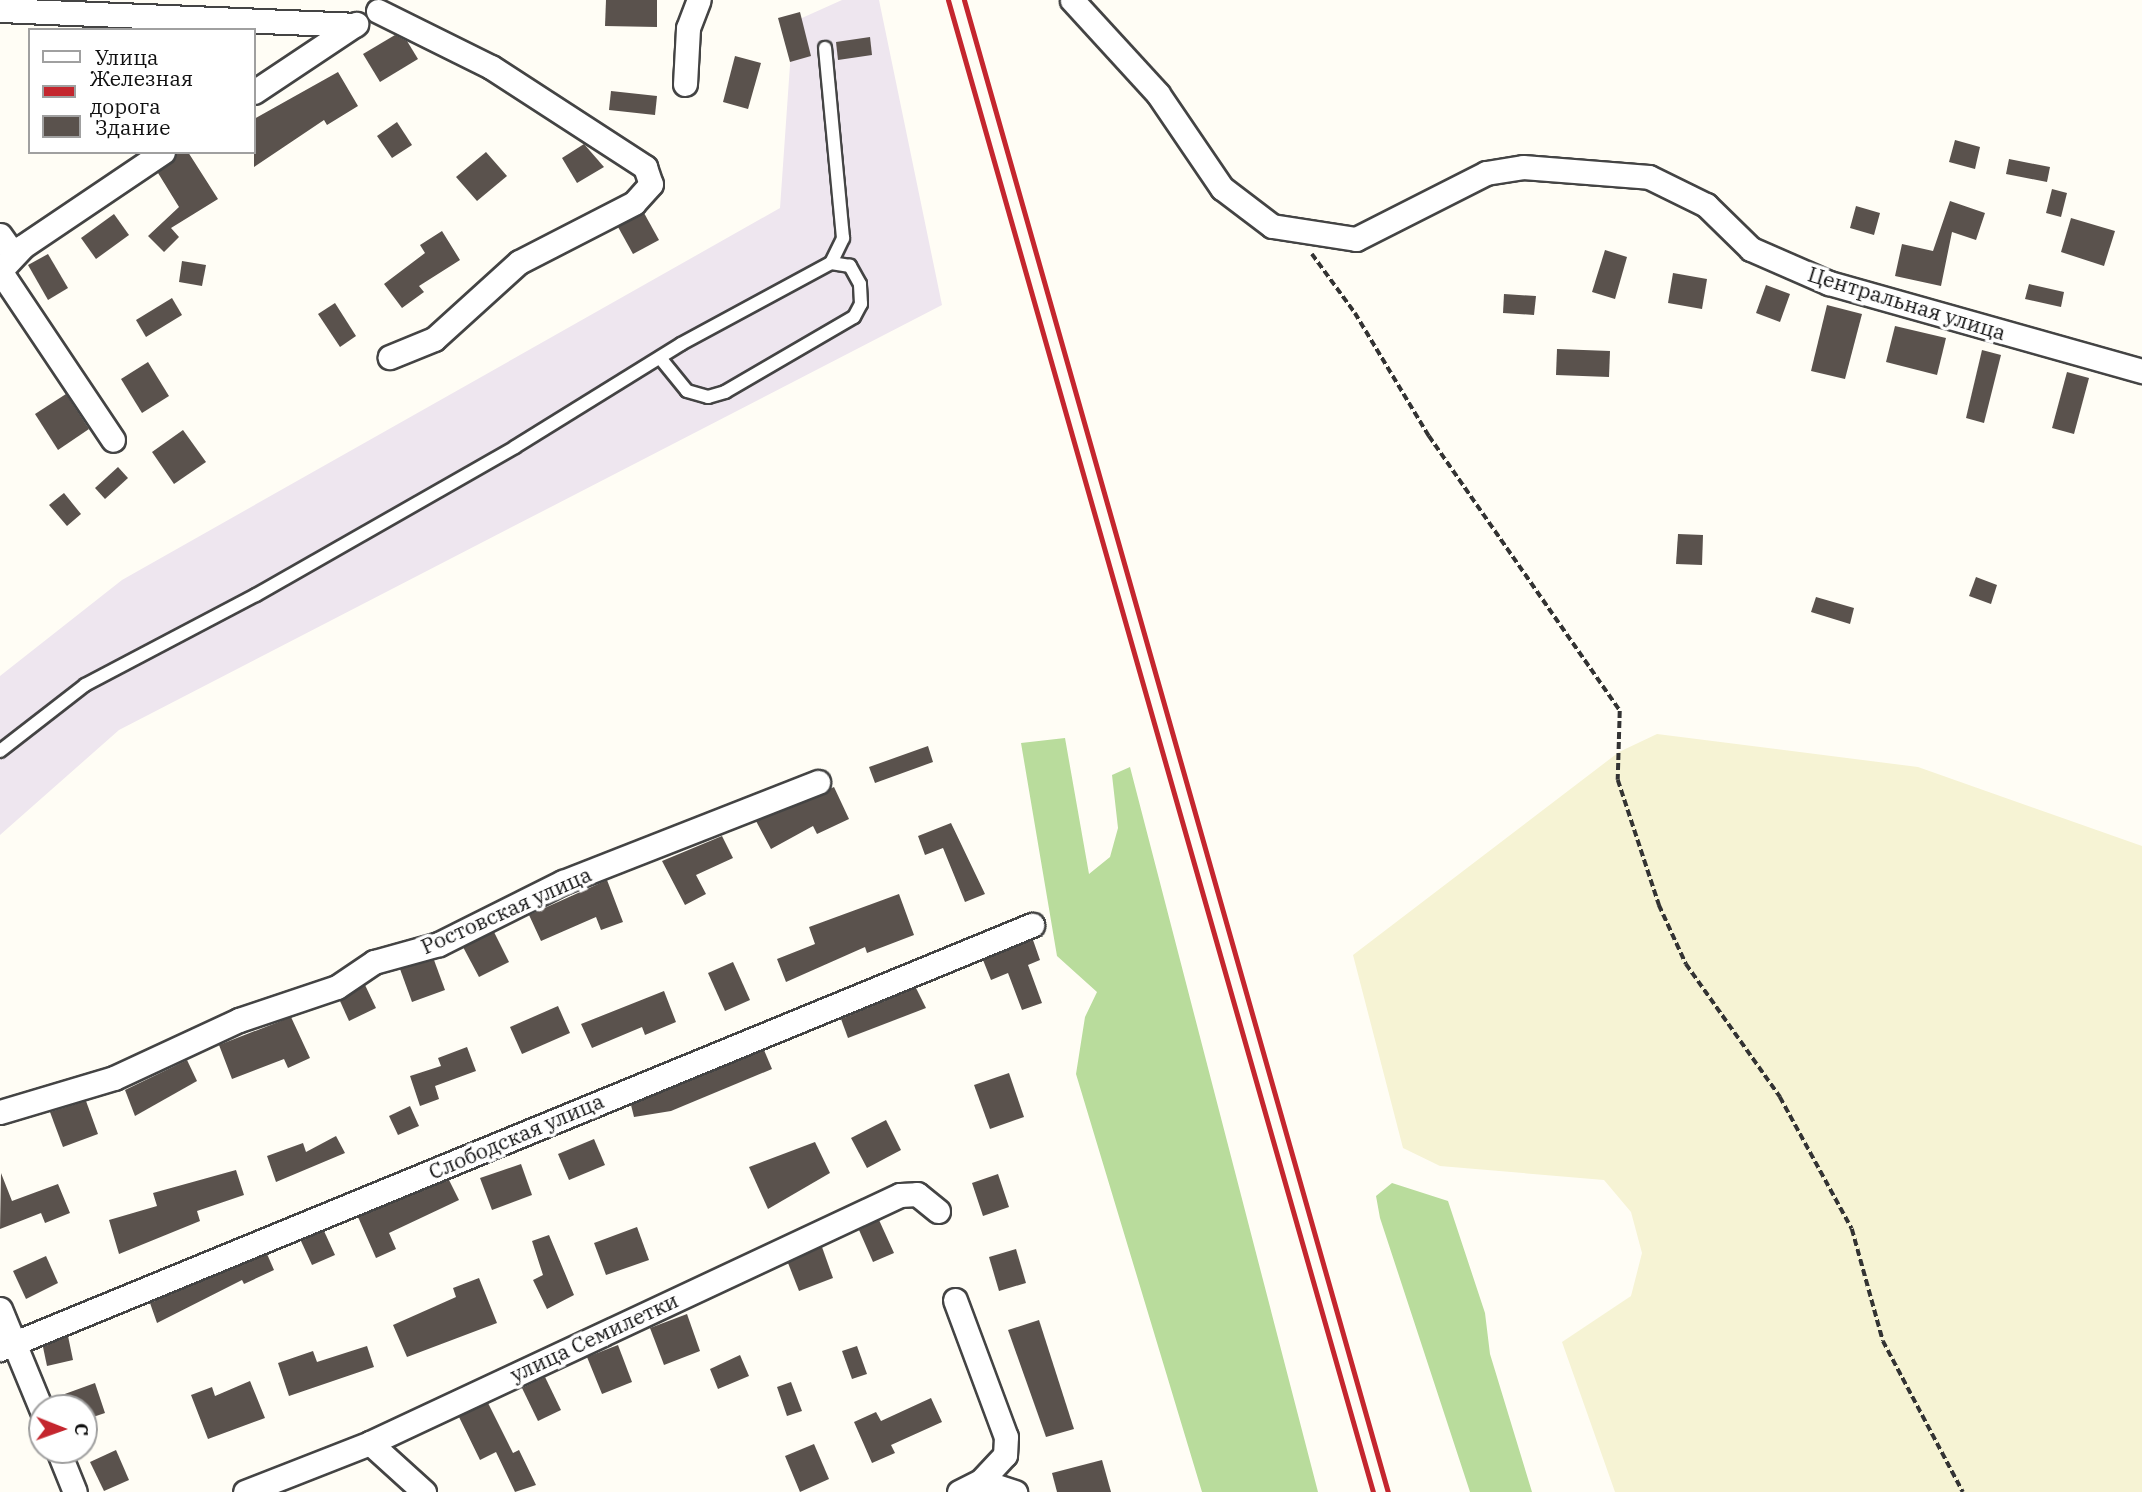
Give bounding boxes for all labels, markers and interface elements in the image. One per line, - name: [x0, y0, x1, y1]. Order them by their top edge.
- legend: [28, 28, 256, 154]
- text: Улица: [95, 43, 159, 71]
- text: Железная дорога: [90, 64, 193, 120]
- text: Здание: [95, 113, 170, 141]
- street label: Центральная улица: [1805, 261, 2009, 345]
- street label: Ростовская улица: [417, 861, 595, 959]
- street label: Слободская улица: [425, 1088, 607, 1184]
- street label: улица Семилетки: [506, 1287, 682, 1387]
- north arrow: [28, 1394, 98, 1464]
- text: С: [70, 1423, 94, 1436]

